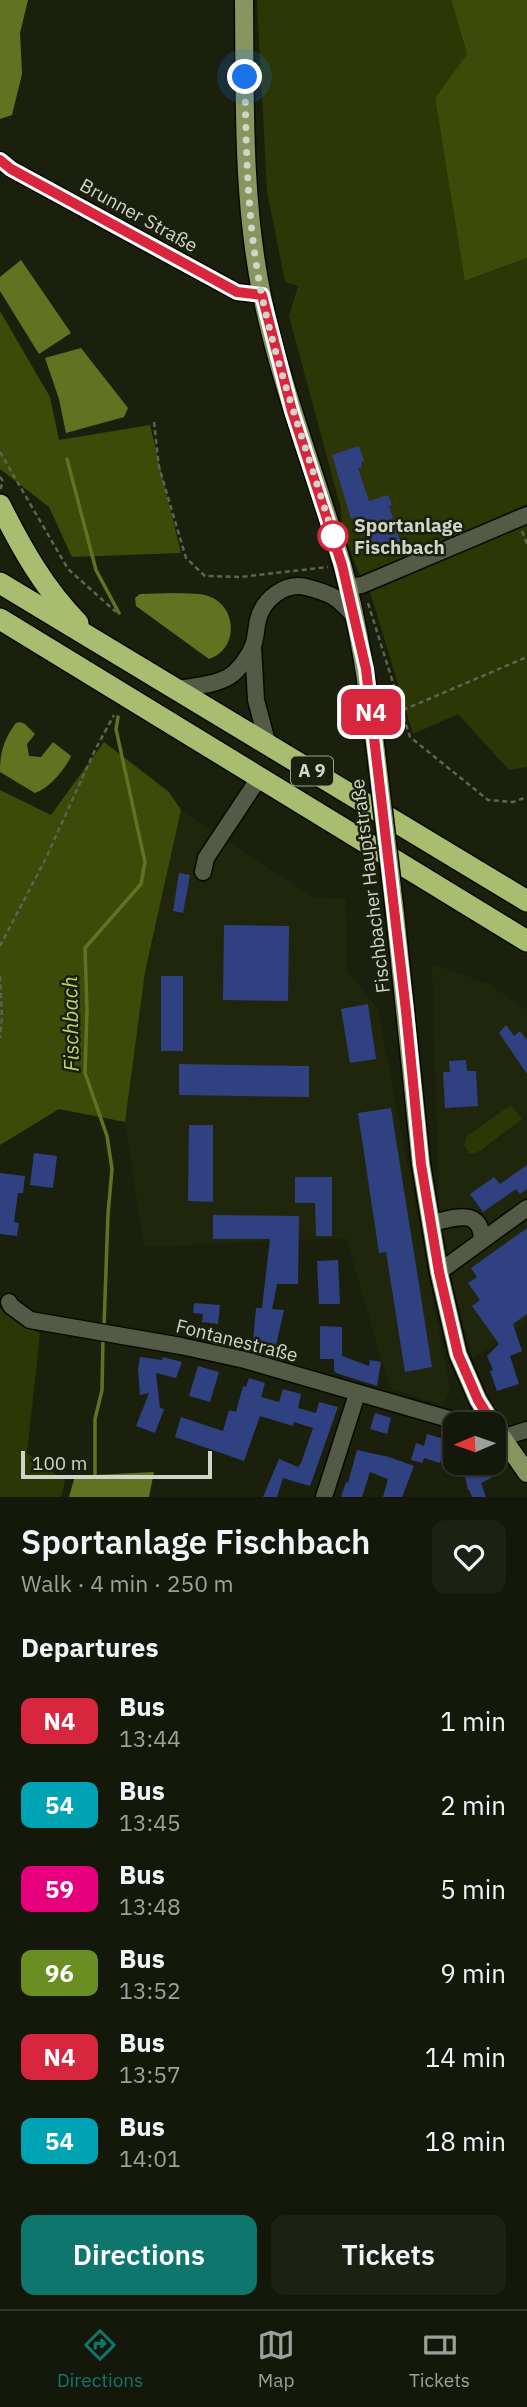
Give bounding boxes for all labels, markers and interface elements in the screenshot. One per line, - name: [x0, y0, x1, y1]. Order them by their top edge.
- your location: [227, 59, 262, 94]
- street label: Brunner Straße: [76, 173, 202, 257]
- place label: Sportanlage Fischbach: [354, 513, 463, 559]
- marker: Sportanlage Fischbach: [318, 521, 348, 551]
- line badge: N4: [340, 689, 402, 735]
- text: N4: [355, 696, 387, 728]
- road number: A 9: [291, 756, 333, 786]
- street label: Fischbacher Hauptstraße: [345, 777, 395, 995]
- water label: Fischbach: [55, 976, 85, 1072]
- street label: Fontanestraße: [173, 1313, 301, 1367]
- north arrow: [443, 1412, 506, 1475]
- map controls: [443, 1412, 506, 1475]
- scale bar: [21, 1448, 212, 1480]
- text: 100 m: [32, 1451, 87, 1475]
- text: Sportanlage Fischbach: [21, 1520, 370, 1563]
- button: heart: [432, 1520, 506, 1594]
- text: Walk · 4 min · 250 m: [21, 1568, 234, 1598]
- text: Departures: [21, 1630, 159, 1664]
- text: Bus: [119, 1689, 165, 1723]
- text: 1 min: [440, 1704, 506, 1738]
- text: N4: [44, 1705, 75, 1737]
- text: 13:44: [119, 1723, 181, 1753]
- text: Bus: [119, 1773, 165, 1807]
- text: 2 min: [440, 1788, 506, 1822]
- text: 54: [45, 1789, 74, 1821]
- text: 13:45: [119, 1807, 181, 1837]
- text: Bus: [119, 1857, 165, 1891]
- text: 5 min: [440, 1872, 506, 1906]
- text: 59: [45, 1873, 74, 1905]
- text: 13:48: [119, 1891, 181, 1921]
- text: Bus: [119, 1941, 165, 1975]
- text: 9 min: [440, 1956, 506, 1990]
- text: 96: [45, 1957, 74, 1989]
- text: 13:52: [119, 1975, 181, 2005]
- text: Bus: [119, 2025, 165, 2059]
- text: 14 min: [425, 2040, 506, 2074]
- text: N4: [44, 2041, 75, 2073]
- text: 13:57: [119, 2059, 181, 2089]
- text: Bus: [119, 2109, 165, 2143]
- text: 18 min: [425, 2124, 506, 2158]
- text: 54: [45, 2125, 74, 2157]
- text: 14:01: [119, 2143, 181, 2173]
- button: Directions: [21, 2215, 257, 2295]
- button: Tickets: [271, 2215, 506, 2295]
- tab: Directions: [57, 2326, 143, 2392]
- tab: Map: [257, 2326, 295, 2392]
- tab: Tickets: [409, 2326, 470, 2392]

